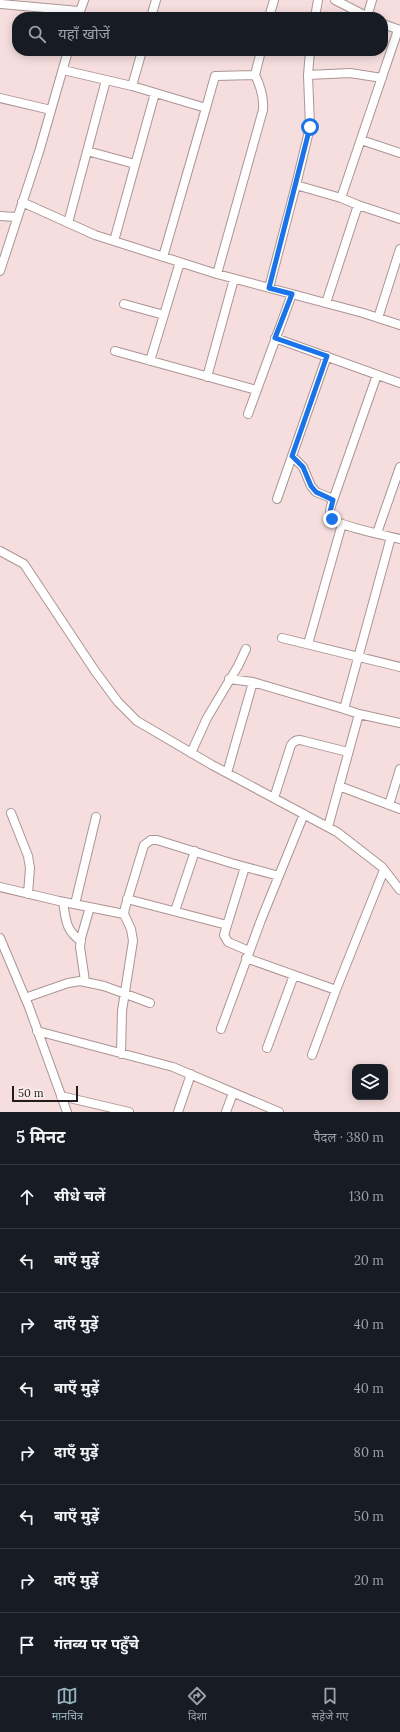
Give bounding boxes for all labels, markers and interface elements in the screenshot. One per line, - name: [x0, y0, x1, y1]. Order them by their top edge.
- search box: [12, 12, 388, 56]
- icon: search: [26, 23, 48, 45]
- text: यहाँ खोजें: [58, 24, 110, 43]
- route start: [301, 118, 319, 136]
- route end: [323, 510, 341, 528]
- map controls: [352, 1064, 388, 1100]
- button: layers: [352, 1064, 388, 1100]
- scale bar: [12, 1084, 78, 1103]
- text: 50 m: [18, 1086, 44, 1100]
- text: 5 मिनट: [16, 1126, 65, 1148]
- text: पैदल · 380 m: [313, 1129, 384, 1146]
- icon: ahead: [16, 1186, 38, 1208]
- text: सीधे चलें: [54, 1186, 105, 1205]
- text: 130 m: [349, 1188, 384, 1205]
- icon: left: [16, 1250, 38, 1272]
- text: बाएँ मुड़ें: [54, 1250, 99, 1269]
- text: 20 m: [354, 1252, 384, 1269]
- icon: right: [16, 1314, 38, 1336]
- text: दाएँ मुड़ें: [54, 1314, 98, 1333]
- text: 40 m: [354, 1316, 384, 1333]
- icon: left: [16, 1378, 38, 1400]
- text: बाएँ मुड़ें: [54, 1378, 99, 1397]
- text: 40 m: [354, 1380, 384, 1397]
- icon: right: [16, 1442, 38, 1464]
- text: दाएँ मुड़ें: [54, 1442, 98, 1461]
- text: 80 m: [354, 1444, 384, 1461]
- icon: left: [16, 1506, 38, 1528]
- text: बाएँ मुड़ें: [54, 1506, 99, 1525]
- text: 50 m: [354, 1508, 384, 1525]
- icon: right: [16, 1570, 38, 1592]
- text: दाएँ मुड़ें: [54, 1570, 98, 1589]
- text: 20 m: [354, 1572, 384, 1589]
- icon: arrive: [16, 1634, 38, 1656]
- text: गंतव्य पर पहुँचे: [54, 1634, 139, 1653]
- tab: मानचित्र: [52, 1685, 83, 1724]
- tab: दिशा: [186, 1685, 208, 1724]
- tab: सहेजे गए: [312, 1685, 348, 1724]

